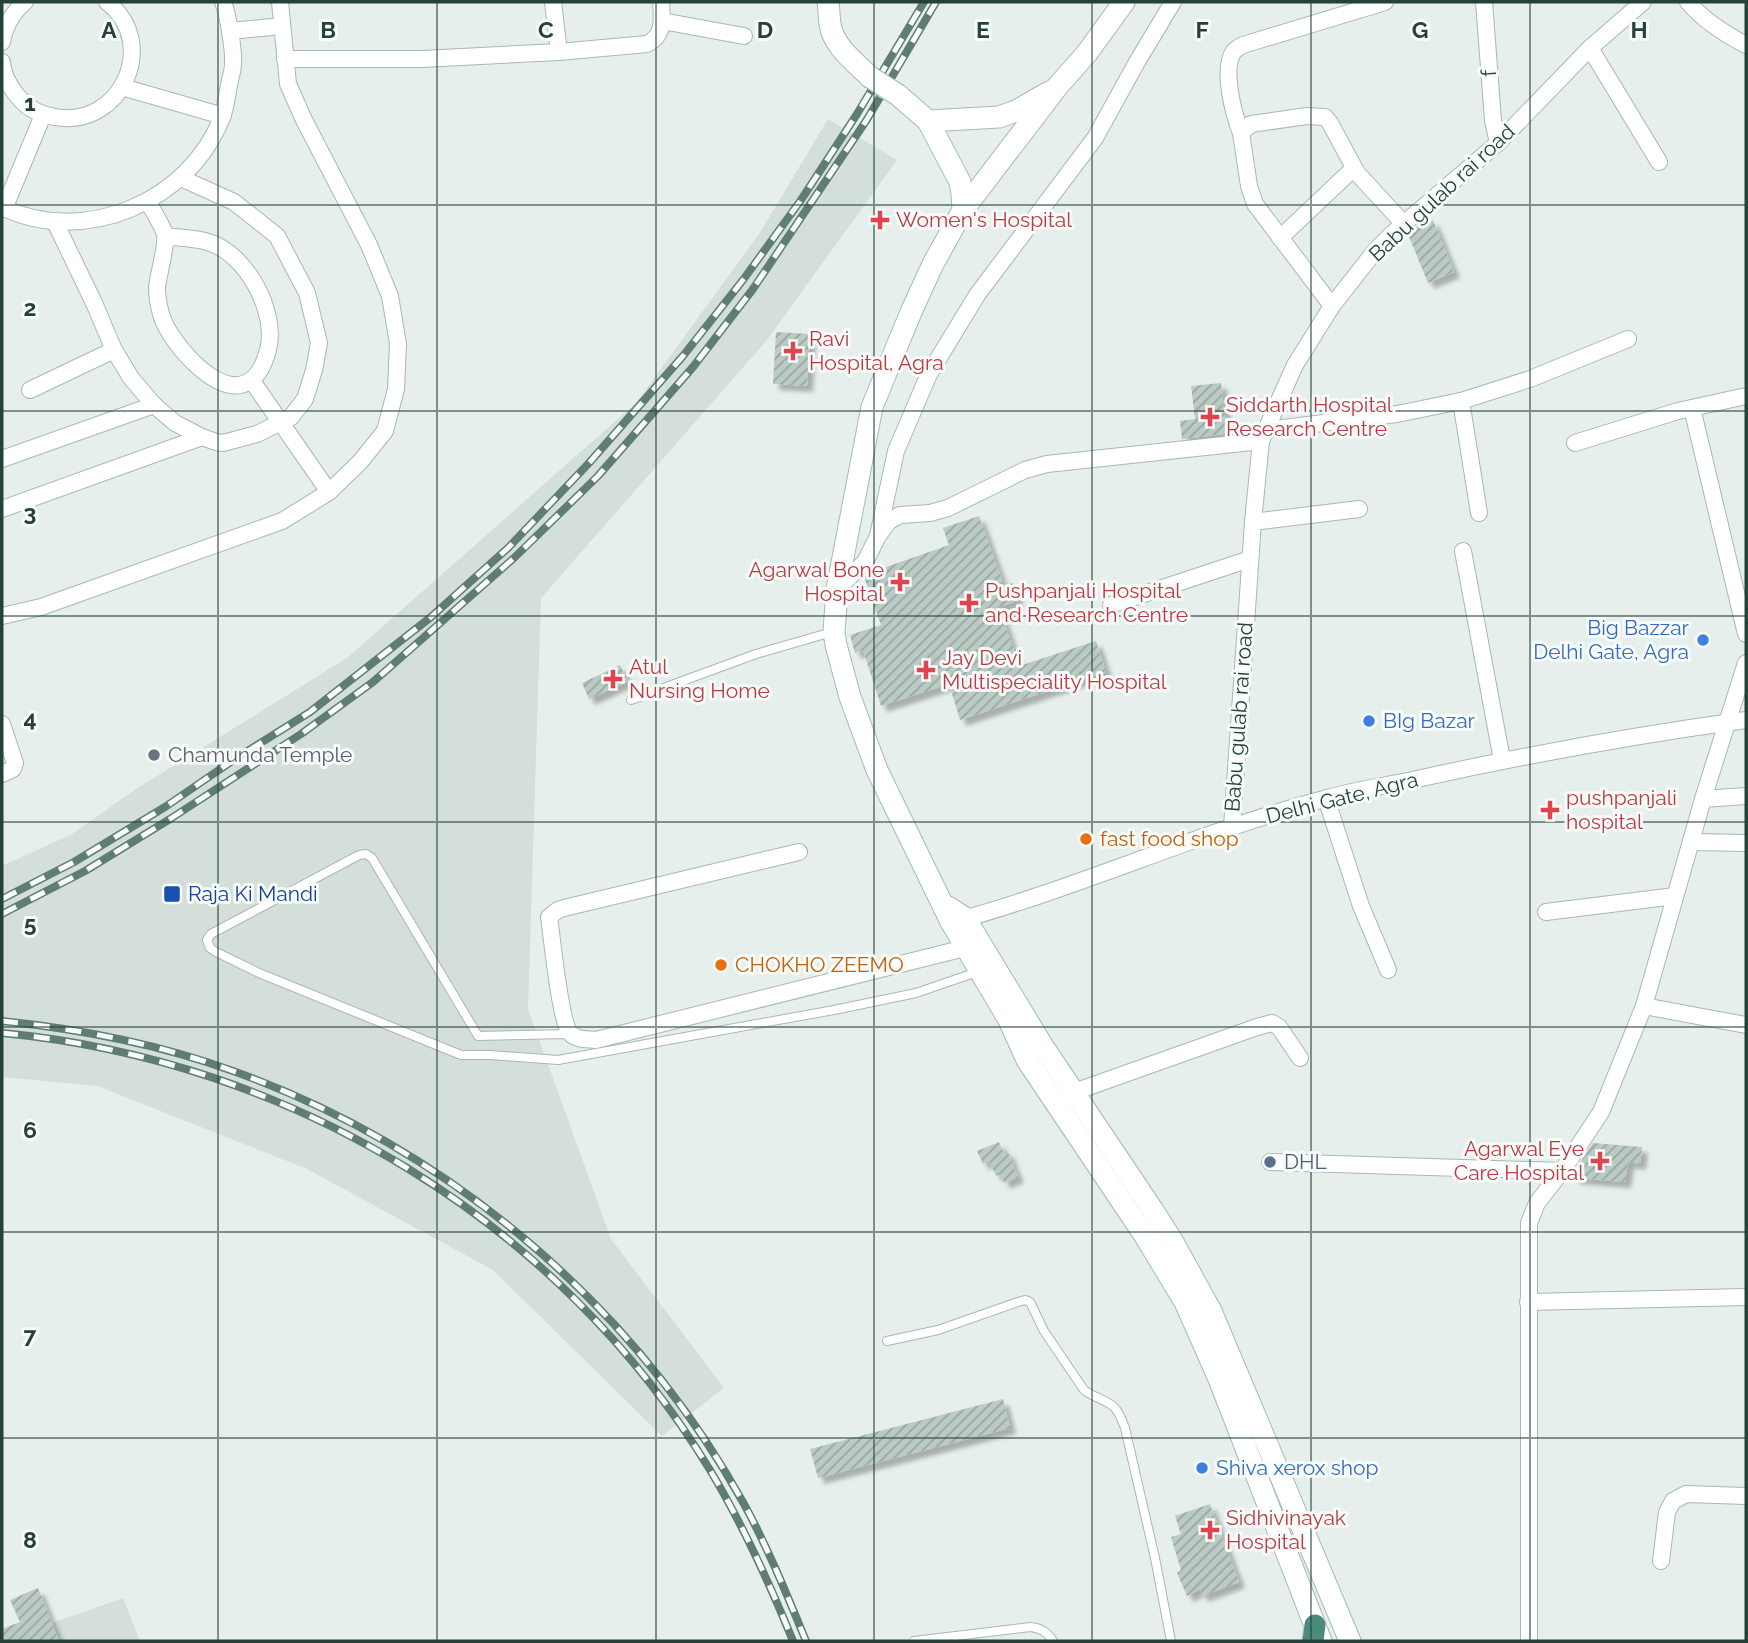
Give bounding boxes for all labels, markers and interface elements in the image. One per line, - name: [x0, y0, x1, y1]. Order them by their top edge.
- text: A: [101, 16, 117, 43]
- text: B: [320, 16, 336, 43]
- text: C: [538, 16, 554, 43]
- text: D: [757, 16, 773, 43]
- text: E: [976, 16, 990, 43]
- text: F: [1195, 16, 1209, 43]
- text: G: [1412, 16, 1428, 43]
- text: H: [1630, 16, 1648, 43]
- street label: f: [1476, 68, 1501, 77]
- text: 1: [24, 89, 36, 116]
- street label: Babu gulab rai road: [1364, 119, 1520, 267]
- place label: Women's Hospital: [896, 207, 1072, 232]
- marker: Women's Hospital: [870, 210, 890, 230]
- text: 2: [24, 294, 36, 321]
- place label: Ravi Hospital, Agra: [809, 326, 944, 375]
- marker: Ravi Hospital, Agra: [783, 341, 803, 361]
- place label: Siddarth Hospital Research Centre: [1226, 392, 1393, 441]
- marker: Siddarth Hospital Research Centre: [1200, 407, 1220, 427]
- text: 3: [24, 499, 36, 526]
- place label: Agarwal Bone Hospital: [749, 557, 884, 606]
- marker: Agarwal Bone Hospital: [890, 572, 910, 592]
- place label: Pushpanjali Hospital and Research Centre: [985, 578, 1188, 627]
- marker: Pushpanjali Hospital and Research Centre: [959, 593, 979, 613]
- place label: Big Bazzar Delhi Gate, Agra: [1533, 615, 1690, 664]
- street label: Babu gulab rai road: [1219, 621, 1258, 813]
- marker: Big Bazzar Delhi Gate, Agra: [1695, 632, 1711, 648]
- place label: Jay Devi Multispeciality Hospital: [942, 645, 1167, 694]
- place label: Atul Nursing Home: [629, 654, 770, 703]
- marker: Jay Devi Multispeciality Hospital: [916, 660, 936, 680]
- marker: Atul Nursing Home: [603, 669, 623, 689]
- text: 4: [23, 705, 37, 732]
- place label: BIg Bazar: [1383, 708, 1476, 733]
- marker: BIg Bazar: [1361, 713, 1377, 729]
- place label: Chamunda Temple: [168, 742, 352, 767]
- marker: Chamunda Temple: [146, 747, 162, 763]
- street label: Delhi Gate, Agra: [1263, 767, 1421, 828]
- place label: pushpanjali hospital: [1566, 785, 1677, 834]
- marker: pushpanjali hospital: [1540, 800, 1560, 820]
- place label: fast food shop: [1100, 826, 1239, 851]
- marker: fast food shop: [1078, 831, 1094, 847]
- place label: Raja Ki Mandi: [188, 881, 318, 906]
- marker: Raja Ki Mandi: [162, 884, 182, 904]
- text: 5: [24, 910, 37, 937]
- place label: CHOKHO ZEEMO: [735, 952, 904, 977]
- marker: CHOKHO ZEEMO: [713, 957, 729, 973]
- text: 6: [23, 1116, 37, 1143]
- place label: Agarwal Eye Care Hospital: [1454, 1136, 1584, 1185]
- place label: DHL: [1284, 1149, 1327, 1174]
- marker: Agarwal Eye Care Hospital: [1590, 1151, 1610, 1171]
- marker: DHL: [1262, 1154, 1278, 1170]
- text: 7: [24, 1321, 37, 1348]
- place label: Shiva xerox shop: [1216, 1455, 1379, 1480]
- marker: Shiva xerox shop: [1194, 1460, 1210, 1476]
- place label: Sidhivinayak Hospital: [1226, 1505, 1346, 1554]
- marker: Sidhivinayak Hospital: [1200, 1520, 1220, 1540]
- text: 8: [23, 1526, 37, 1553]

